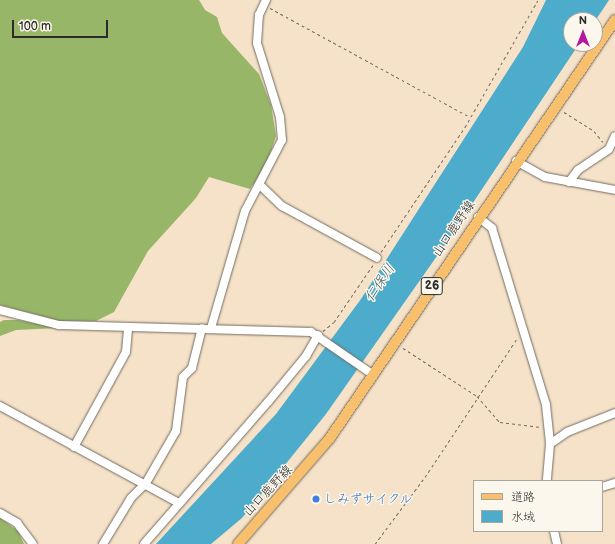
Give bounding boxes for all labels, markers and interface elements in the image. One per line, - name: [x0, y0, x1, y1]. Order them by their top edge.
- scale bar: [14, 12, 110, 38]
- north arrow: [563, 12, 603, 52]
- text: N: [579, 14, 587, 27]
- text: 100 m: [19, 19, 51, 34]
- street label: 山口鹿野線: [429, 198, 479, 260]
- water label: 仁保川: [361, 261, 399, 305]
- road number: 26: [420, 276, 444, 296]
- street label: 山口鹿野線: [240, 462, 296, 520]
- legend: [473, 480, 603, 532]
- text: 道路: [511, 490, 535, 505]
- place label: しみずサイクル: [324, 491, 415, 507]
- marker: しみずサイクル: [311, 494, 321, 504]
- text: 水域: [511, 510, 535, 525]

